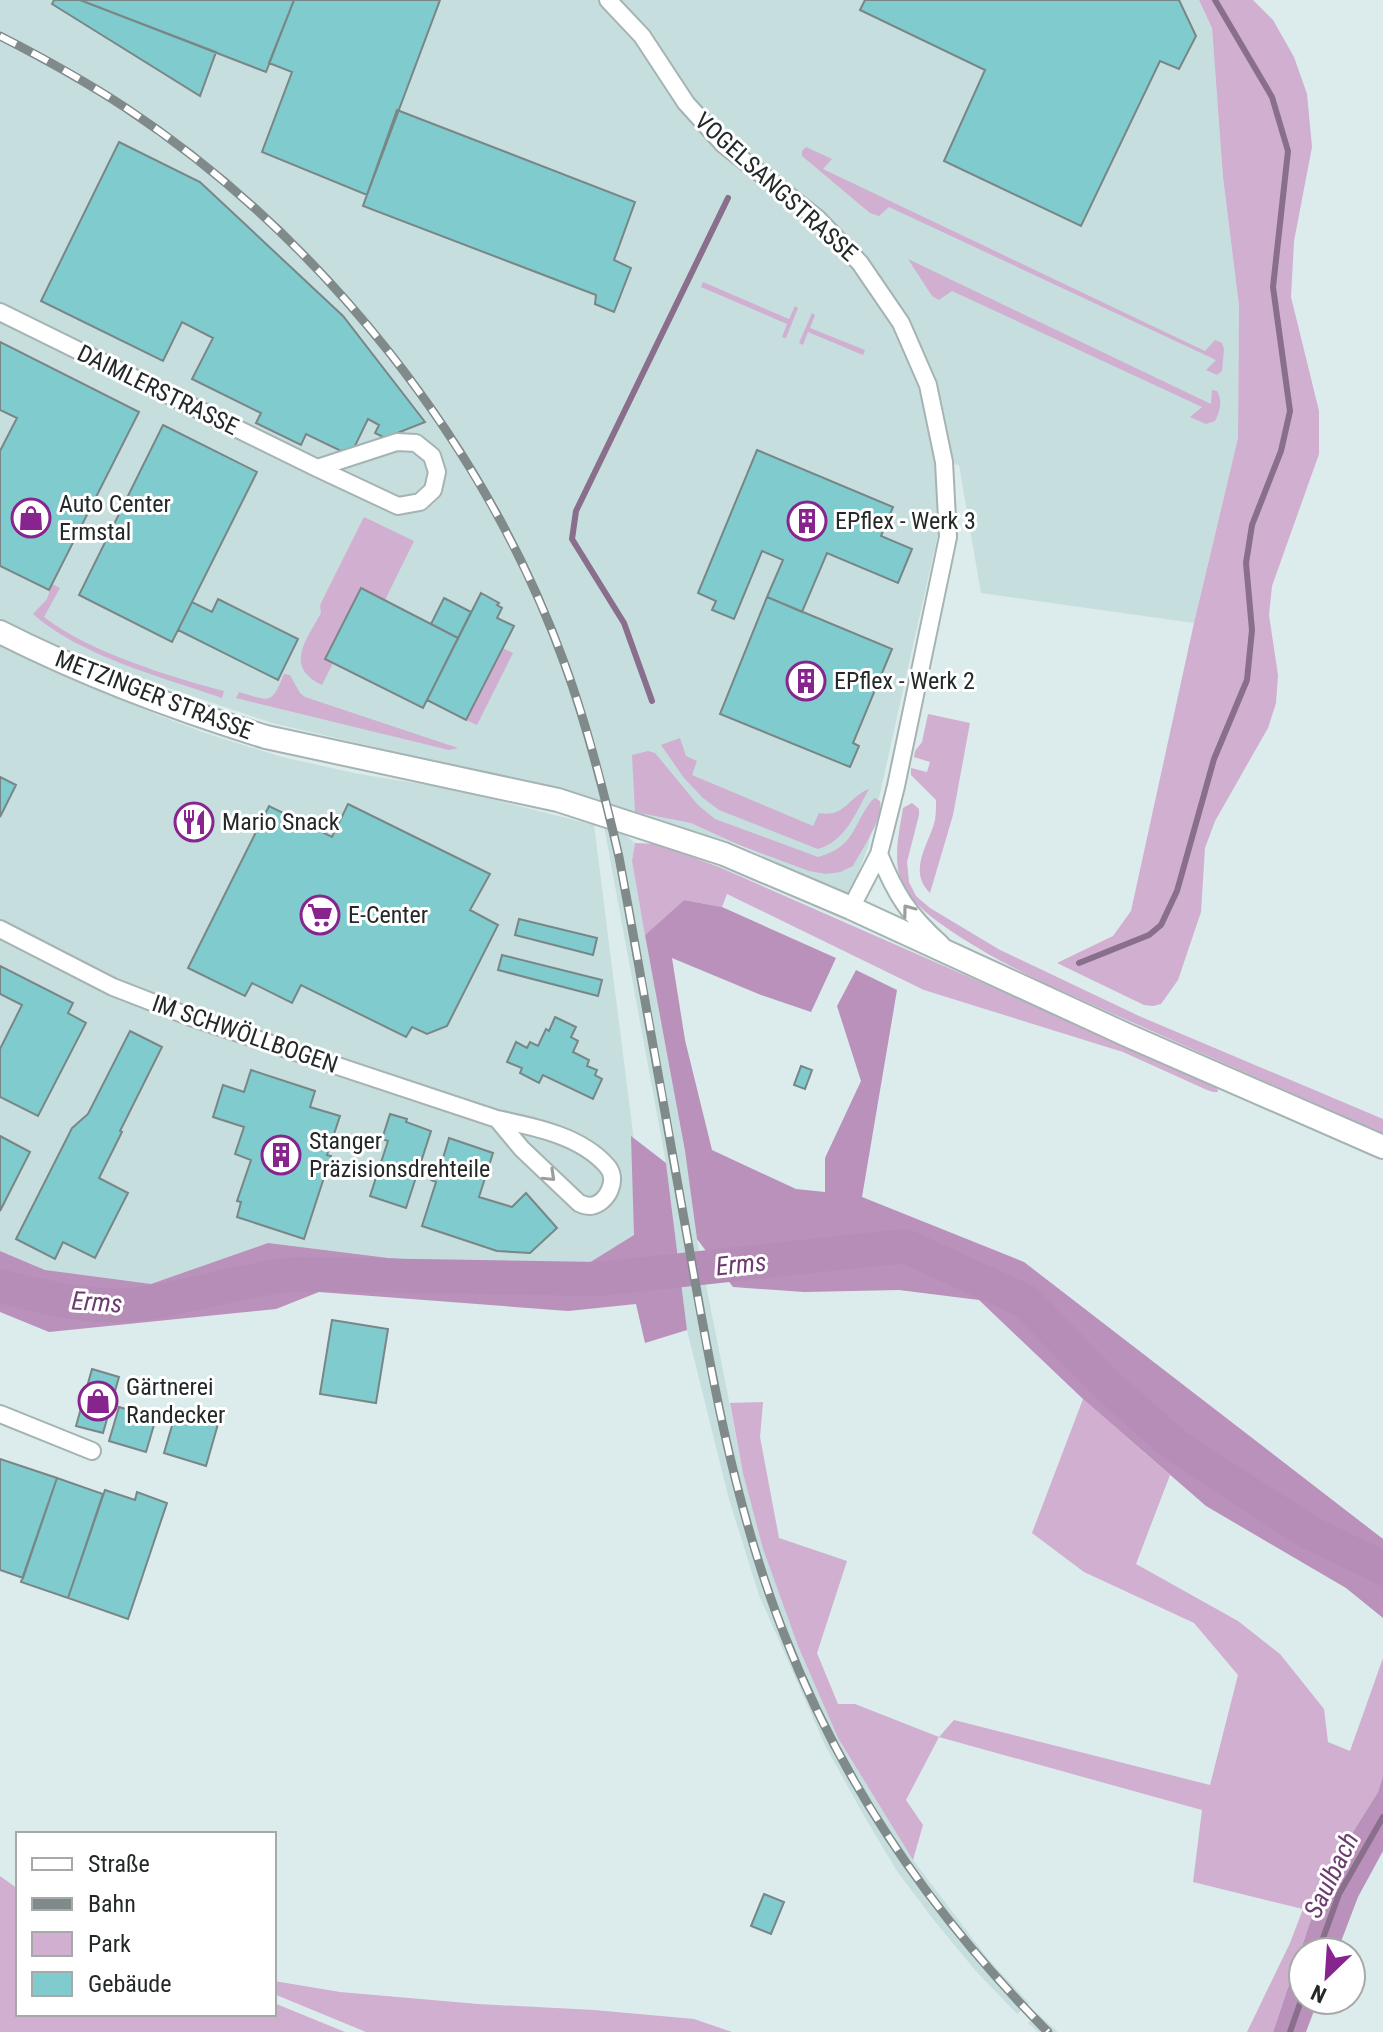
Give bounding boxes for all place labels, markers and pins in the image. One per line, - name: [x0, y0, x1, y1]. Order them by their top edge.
- place label: Auto Center Ermstal: [59, 490, 171, 546]
- shop icon: Auto Center Ermstal: [10, 497, 52, 539]
- building icon: EPflex - Werk 3: [786, 500, 828, 542]
- place label: EPflex - Werk 3: [835, 507, 976, 535]
- building icon: EPflex - Werk 2: [785, 660, 827, 702]
- place label: EPflex - Werk 2: [834, 667, 975, 695]
- restaurant icon: Mario Snack: [173, 801, 215, 843]
- place label: Mario Snack: [222, 808, 340, 836]
- supermarket icon: E-Center: [299, 894, 341, 936]
- place label: E-Center: [348, 901, 428, 929]
- place label: Stanger Präzisionsdrehteile: [309, 1127, 490, 1183]
- building icon: Stanger Präzisionsdrehteile: [260, 1134, 302, 1176]
- place label: Gärtnerei Randecker: [126, 1373, 225, 1429]
- shop icon: Gärtnerei Randecker: [77, 1380, 119, 1422]

